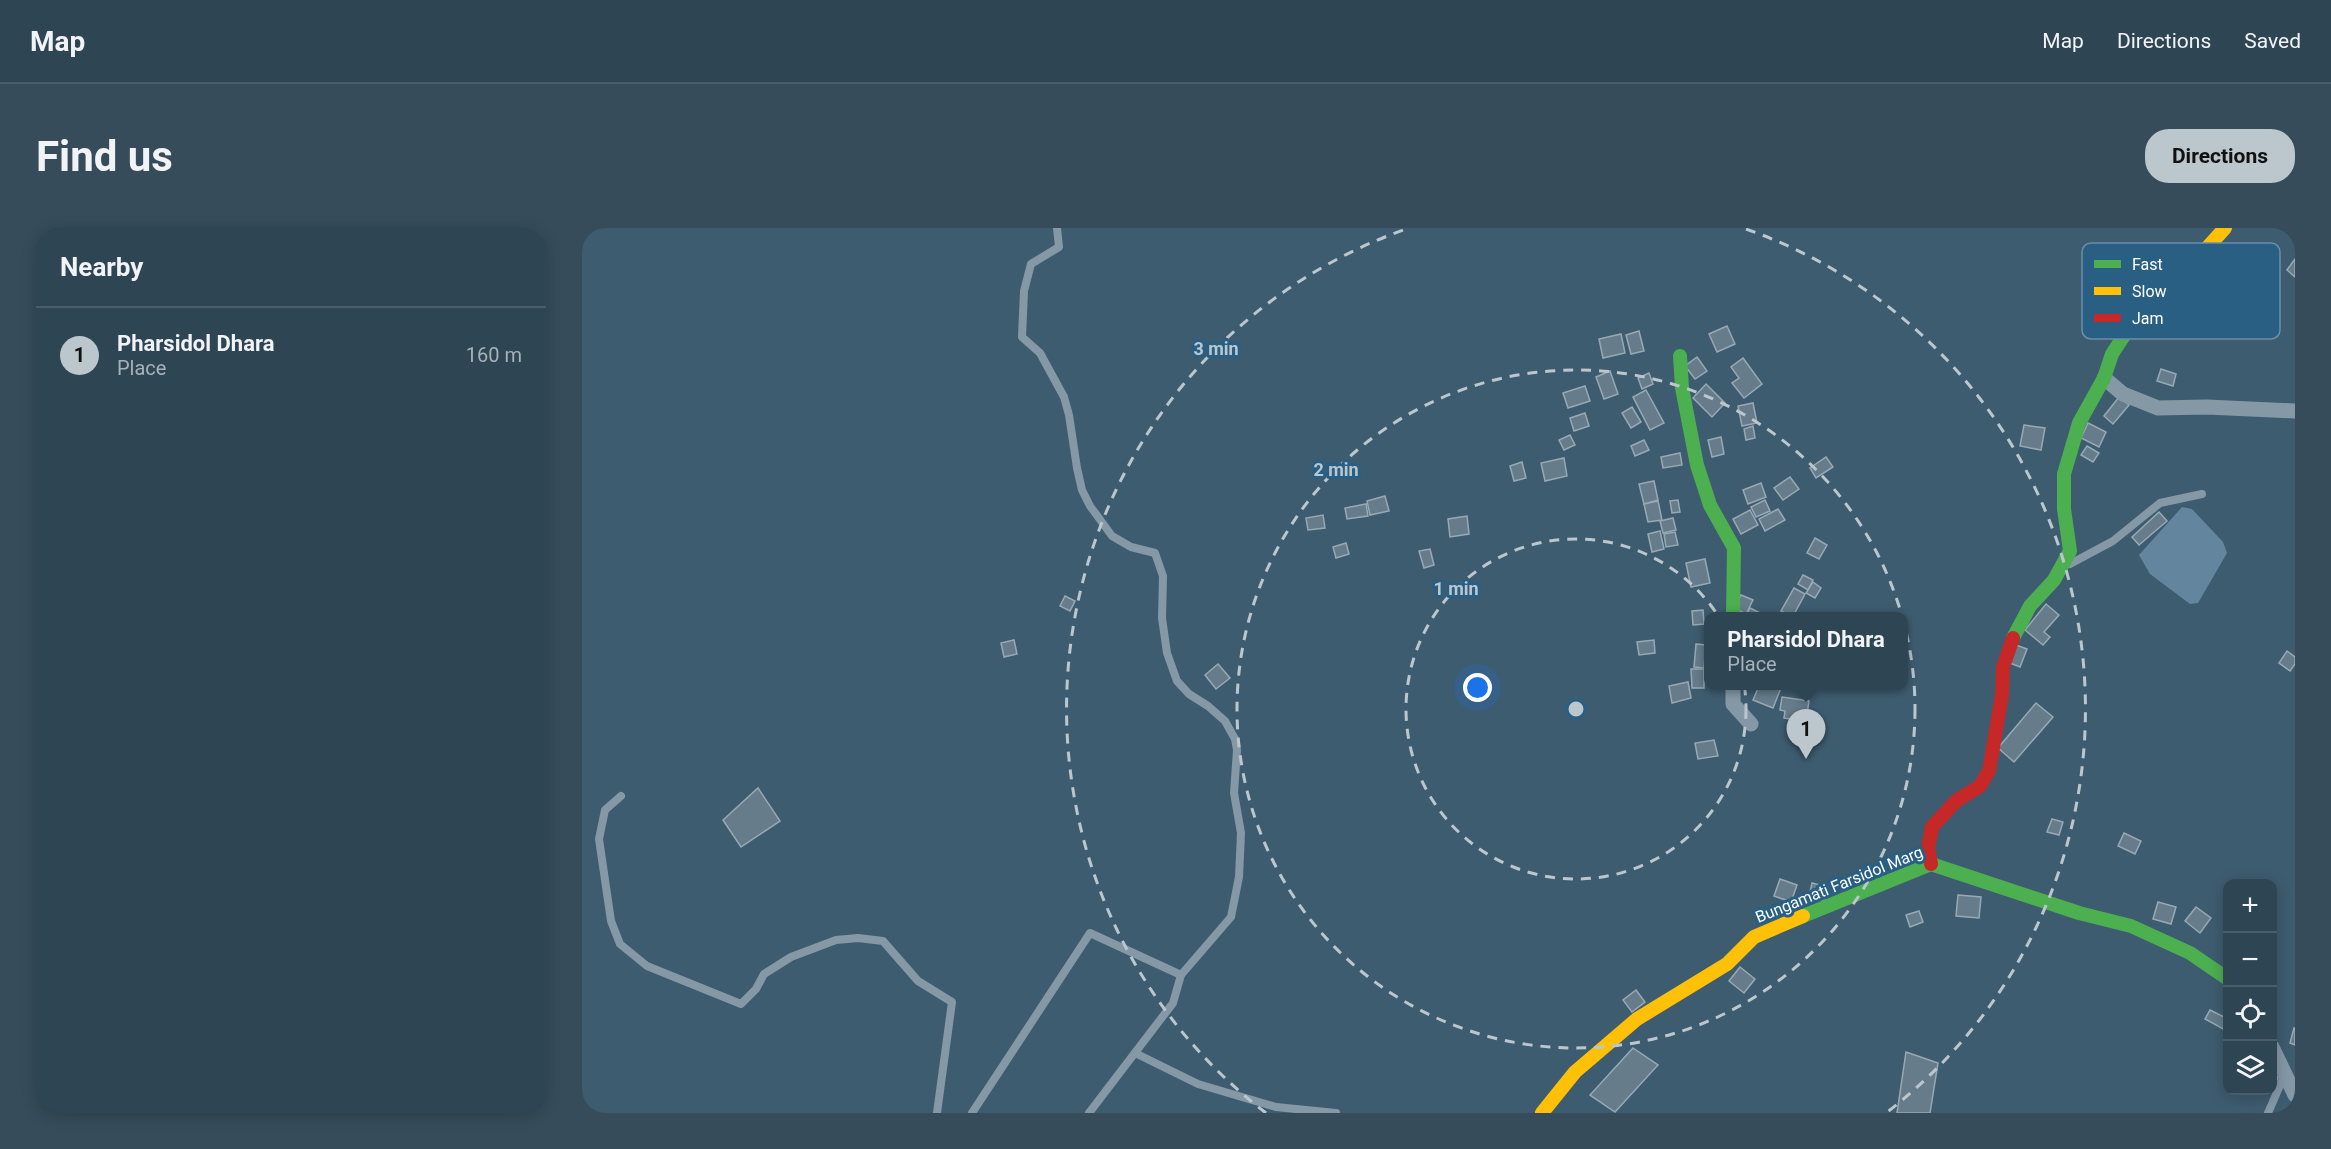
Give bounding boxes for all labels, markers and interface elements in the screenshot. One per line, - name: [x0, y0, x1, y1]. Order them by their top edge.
- text: Map: [30, 25, 85, 58]
- text: Map: [2042, 29, 2084, 53]
- text: Directions: [2117, 29, 2211, 53]
- text: Saved: [2244, 29, 2301, 53]
- button: Directions: [2145, 129, 2295, 183]
- text: Find us: [36, 132, 173, 181]
- legend: [2082, 243, 2280, 339]
- text: Nearby: [60, 252, 143, 282]
- text: Fast: [2132, 255, 2163, 274]
- text: Slow: [2132, 282, 2167, 301]
- text: Jam: [2132, 309, 2164, 328]
- text: Pharsidol Dhara: [117, 331, 274, 356]
- text: 3 min: [1193, 338, 1239, 359]
- text: 1: [74, 343, 85, 367]
- text: 160 m: [466, 343, 522, 367]
- text: Place: [117, 356, 166, 380]
- text: 2 min: [1313, 459, 1359, 480]
- text: 1 min: [1433, 578, 1479, 599]
- popup: [1704, 612, 1908, 690]
- text: Pharsidol Dhara: [1727, 627, 1885, 652]
- text: Place: [1727, 652, 1777, 676]
- your location: [1463, 673, 1492, 702]
- centre of rings: [1566, 699, 1586, 719]
- pin: 1: [1786, 710, 1826, 759]
- street label: Bungamati Farsidol Marg: [1753, 842, 1926, 927]
- map controls: [2223, 879, 2277, 1095]
- button: +: [2223, 879, 2277, 933]
- button: −: [2223, 933, 2277, 987]
- button: locate: [2223, 987, 2277, 1041]
- button: layers: [2223, 1041, 2277, 1095]

